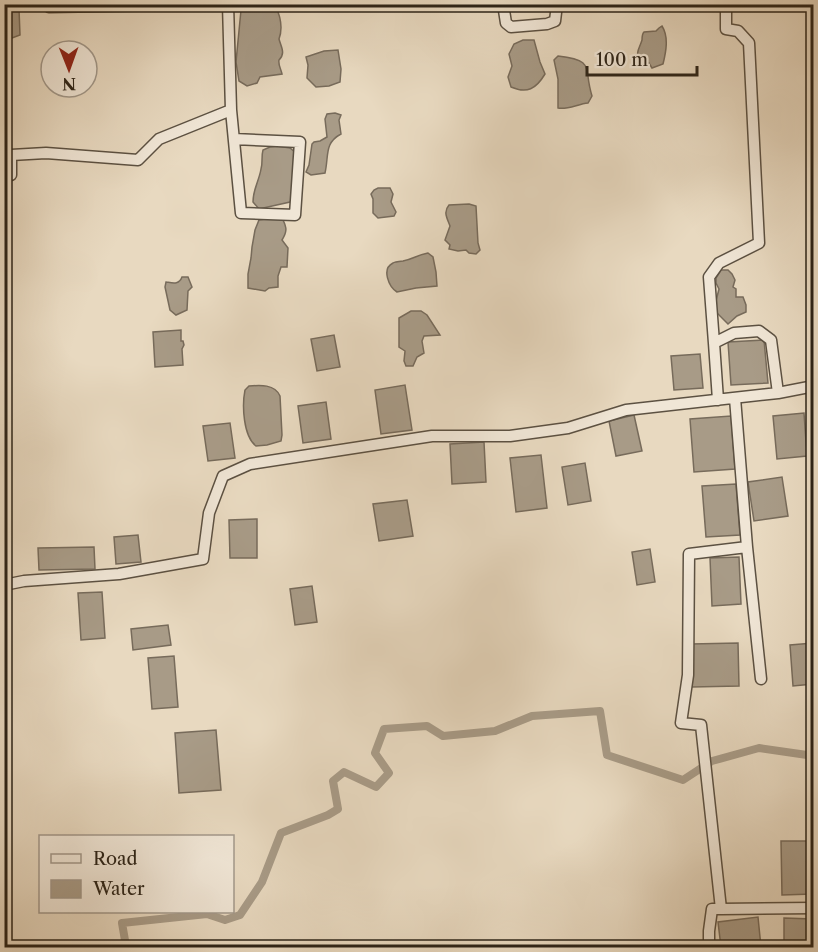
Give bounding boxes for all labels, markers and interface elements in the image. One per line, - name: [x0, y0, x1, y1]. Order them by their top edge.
- north arrow: [39, 39, 99, 99]
- scale bar: [587, 39, 696, 77]
- text: 100 m: [596, 49, 648, 71]
- text: N: [62, 74, 76, 94]
- legend: [39, 835, 234, 913]
- text: Road: [93, 848, 138, 870]
- text: Water: [92, 878, 145, 900]

